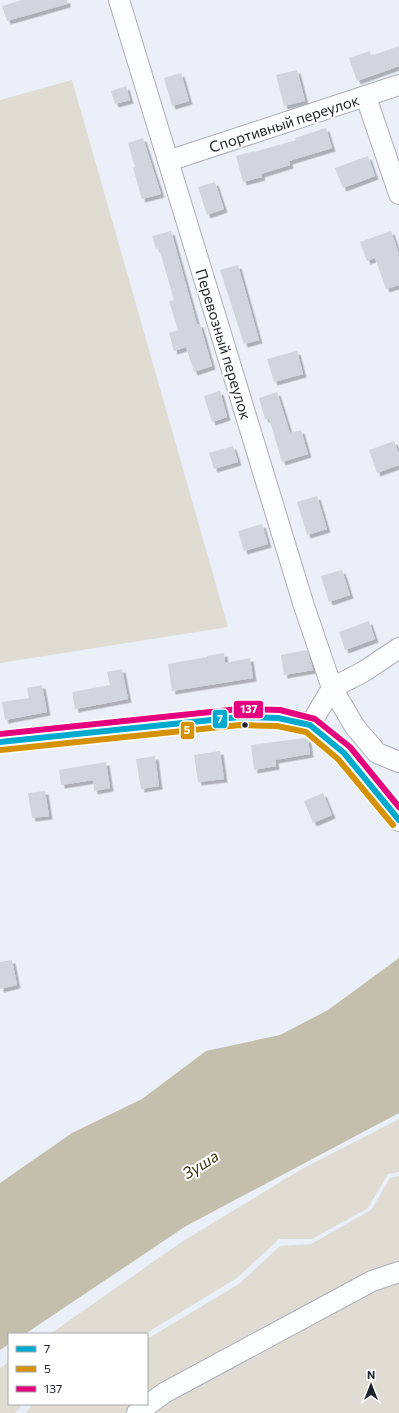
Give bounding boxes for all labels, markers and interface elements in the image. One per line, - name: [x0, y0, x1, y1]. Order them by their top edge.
- street label: Спортивный переулок: [207, 90, 361, 156]
- street label: Перевозный переулок: [192, 266, 256, 422]
- line badge: 137: [233, 700, 264, 719]
- text: 137: [240, 702, 258, 715]
- line badge: 7: [212, 709, 228, 729]
- text: 7: [217, 712, 223, 725]
- unlabelled marker: [240, 720, 250, 730]
- line badge: 5: [180, 721, 195, 740]
- text: 5: [184, 723, 190, 736]
- water label: Зуша: [178, 1146, 222, 1182]
- legend: [8, 1333, 148, 1405]
- text: 7: [44, 1341, 50, 1355]
- text: 5: [44, 1361, 51, 1375]
- north arrow: [351, 1365, 391, 1405]
- text: N: [367, 1368, 375, 1381]
- text: 137: [44, 1381, 62, 1395]

